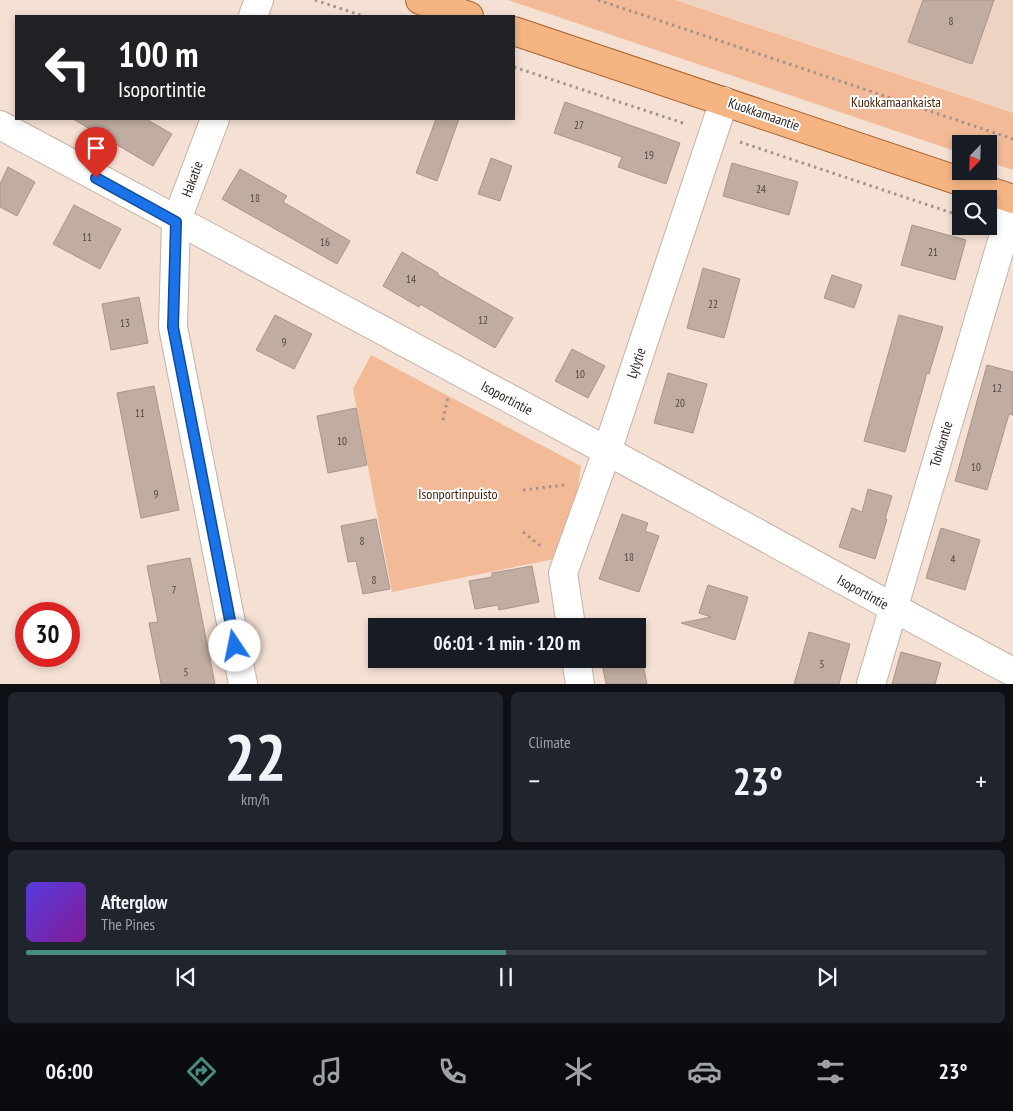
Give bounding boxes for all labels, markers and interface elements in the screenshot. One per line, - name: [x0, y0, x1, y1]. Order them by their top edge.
- house number: 8: [949, 14, 954, 28]
- text: 100 m: [118, 31, 199, 77]
- icon: left: [35, 35, 100, 100]
- text: Isoportintie: [118, 75, 206, 103]
- street label: Kuokkamaantie: [726, 93, 802, 135]
- park label: Kuokkamaankaista: [851, 93, 941, 111]
- house number: 27: [574, 118, 584, 132]
- pin: [75, 127, 117, 178]
- icon: arrive: [82, 134, 110, 162]
- north arrow: [952, 135, 998, 180]
- map controls: [952, 135, 997, 235]
- house number: 19: [644, 148, 654, 162]
- street label: Hakatie: [177, 158, 207, 199]
- house number: 24: [756, 182, 766, 196]
- button: search: [952, 190, 997, 235]
- house number: 18: [250, 191, 260, 205]
- house number: 11: [82, 230, 92, 244]
- house number: 16: [320, 235, 330, 249]
- house number: 21: [928, 245, 938, 259]
- house number: 14: [406, 272, 416, 286]
- house number: 22: [708, 297, 718, 311]
- house number: 12: [478, 313, 488, 327]
- house number: 13: [120, 316, 130, 330]
- house number: 9: [282, 335, 287, 349]
- street label: Lylytie: [622, 345, 650, 381]
- house number: 10: [575, 367, 585, 381]
- street label: Isoportintie: [478, 377, 536, 419]
- house number: 12: [992, 381, 1002, 395]
- house number: 20: [675, 396, 685, 410]
- house number: 11: [135, 406, 145, 420]
- street label: Tohkantie: [926, 419, 957, 469]
- house number: 10: [337, 434, 347, 448]
- house number: 10: [971, 460, 981, 474]
- park label: Isonportinpuisto: [418, 485, 498, 503]
- house number: 9: [154, 487, 159, 501]
- house number: 8: [360, 534, 365, 548]
- house number: 18: [624, 550, 634, 564]
- house number: 4: [951, 552, 956, 566]
- street label: Isoportintie: [834, 571, 892, 614]
- house number: 8: [372, 573, 377, 587]
- house number: 7: [172, 583, 177, 597]
- speed limit sign: 30: [15, 602, 80, 667]
- position arrow: [208, 619, 260, 671]
- text: 06:01 · 1 min · 120 m: [434, 631, 580, 655]
- house number: 5: [820, 657, 825, 671]
- house number: 5: [184, 665, 189, 679]
- text: 22: [224, 714, 286, 798]
- text: Climate: [529, 732, 571, 752]
- text: 23°: [733, 756, 783, 805]
- text: −: [529, 762, 540, 799]
- text: +: [975, 762, 987, 799]
- text: km/h: [241, 789, 269, 809]
- text: Afterglow: [101, 890, 167, 914]
- text: The Pines: [101, 914, 155, 934]
- icon: previous: [172, 963, 200, 991]
- icon: pause: [492, 963, 520, 991]
- icon: next: [813, 963, 841, 991]
- icon: directions: [184, 1054, 219, 1089]
- icon: music: [310, 1054, 345, 1089]
- icon: phone: [435, 1054, 470, 1089]
- icon: climate: [561, 1054, 596, 1089]
- icon: car: [687, 1054, 722, 1089]
- icon: filters: [813, 1054, 848, 1089]
- text: 06:00: [45, 1057, 93, 1085]
- text: 23°: [938, 1057, 968, 1085]

